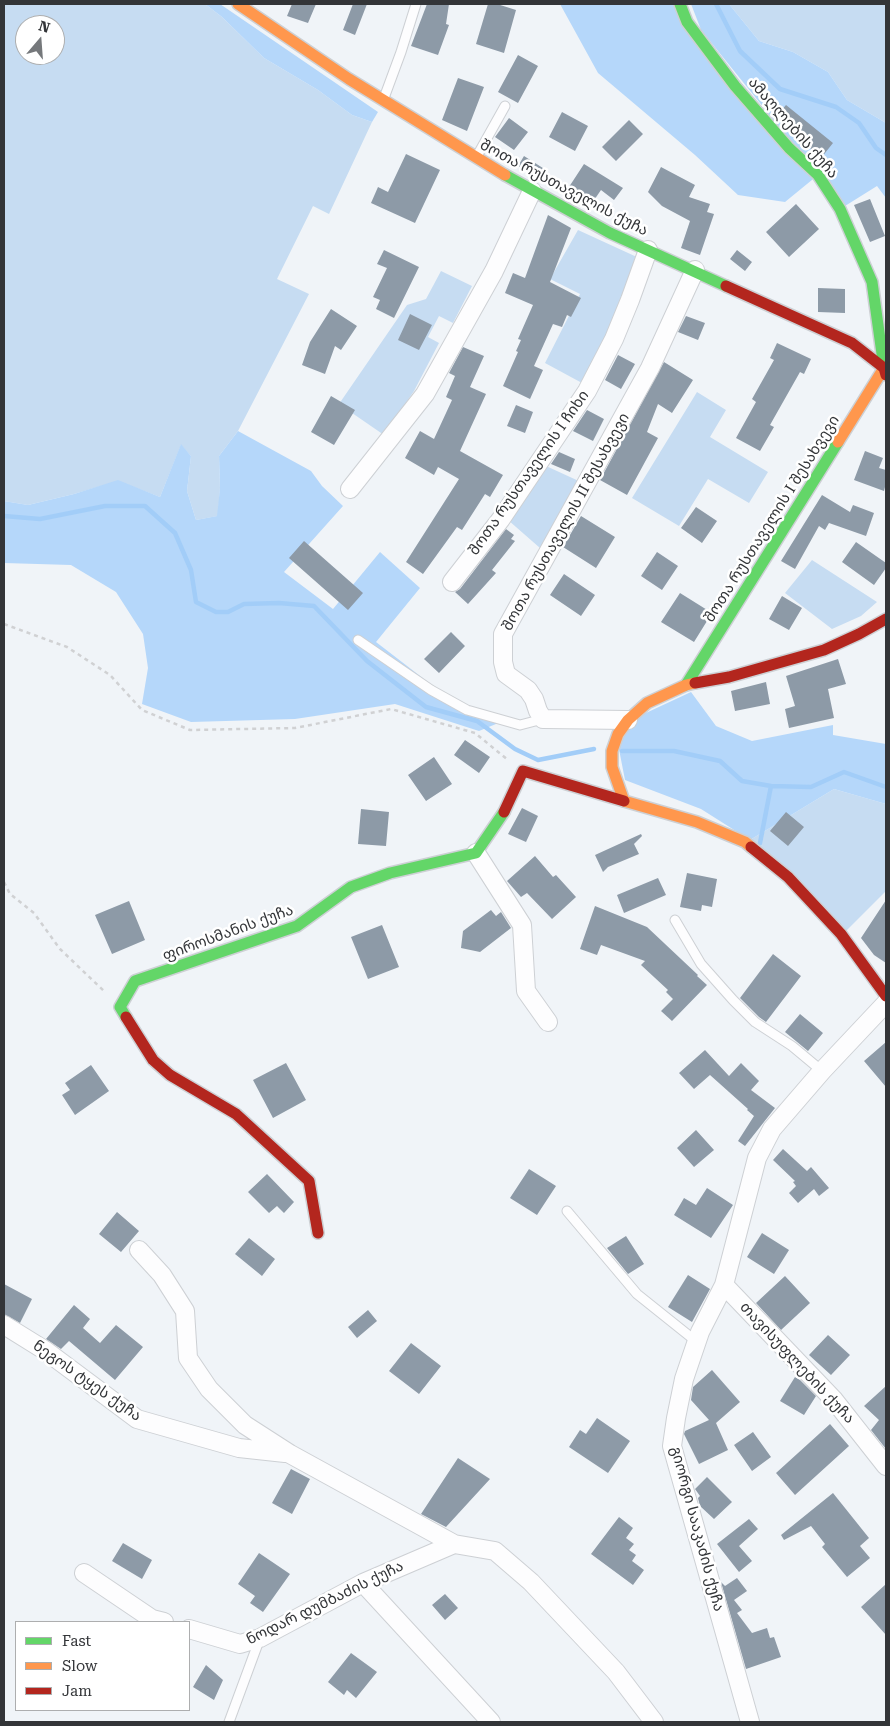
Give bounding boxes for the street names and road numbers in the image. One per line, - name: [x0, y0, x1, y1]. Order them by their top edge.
- street label: ამაღლების ქუჩა: [744, 74, 842, 182]
- street label: შოთა რუსთაველის ქუჩა: [477, 136, 651, 240]
- street label: შოთა რუსთაველის I ჩიხი: [465, 387, 593, 559]
- street label: შოთა რუსთაველის II შესახვევი: [498, 410, 634, 634]
- street label: შოთა რუსთაველის I შესახვევი: [701, 412, 843, 626]
- street label: ფიროსმანის ქუჩა: [160, 901, 296, 965]
- street label: თავისუფლების ქუჩა: [736, 1298, 858, 1428]
- street label: ნეგოს ტყეს ქუჩა: [29, 1337, 145, 1425]
- street label: გიორგი სააკაძის ქუჩა: [666, 1445, 728, 1613]
- street label: ნოდარ დუმბაძის ქუჩა: [244, 1557, 406, 1649]

